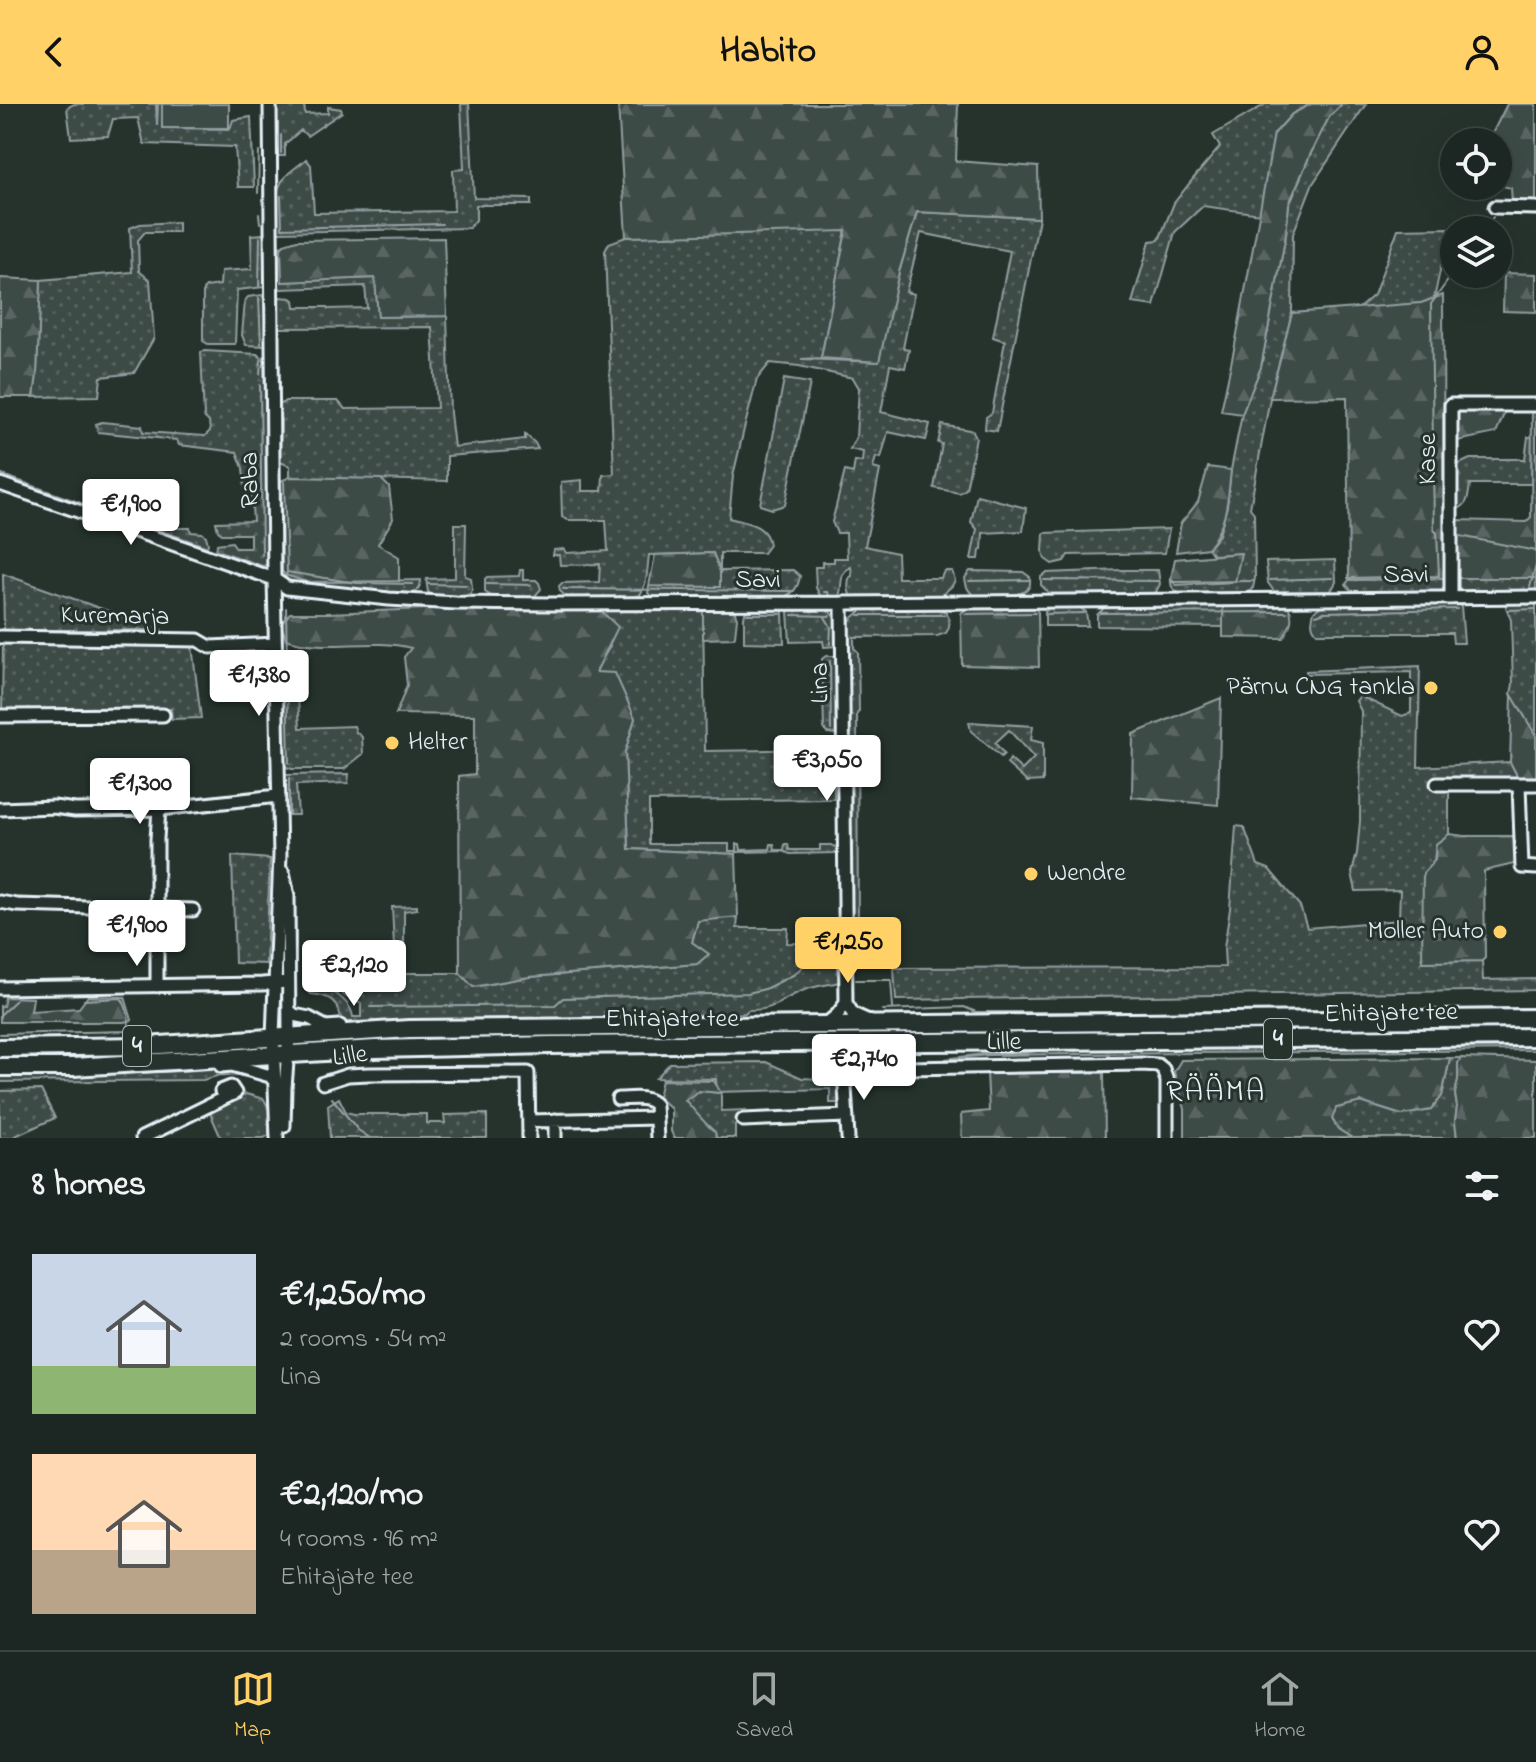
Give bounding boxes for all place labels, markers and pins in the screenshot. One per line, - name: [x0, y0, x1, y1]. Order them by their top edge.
- pin: €1,900: [66, 479, 196, 547]
- pin: €1,380: [194, 650, 324, 718]
- place label: Pärnu CNG tankla: [1226, 669, 1415, 707]
- marker: Pärnu CNG tankla: [1422, 679, 1440, 697]
- place label: Helter: [408, 724, 469, 762]
- marker: Helter: [383, 734, 401, 752]
- pin: €3,050: [762, 735, 892, 803]
- pin: €1,300: [75, 758, 205, 826]
- place label: Wendre: [1047, 855, 1126, 893]
- marker: Wendre: [1022, 865, 1040, 883]
- pin: €1,900: [72, 900, 202, 968]
- place label: Moller Auto: [1367, 913, 1484, 951]
- pin: €1,250: [783, 917, 913, 985]
- marker: Moller Auto: [1491, 923, 1509, 941]
- pin: €2,120: [289, 940, 419, 1008]
- pin: €2,740: [799, 1034, 929, 1102]

